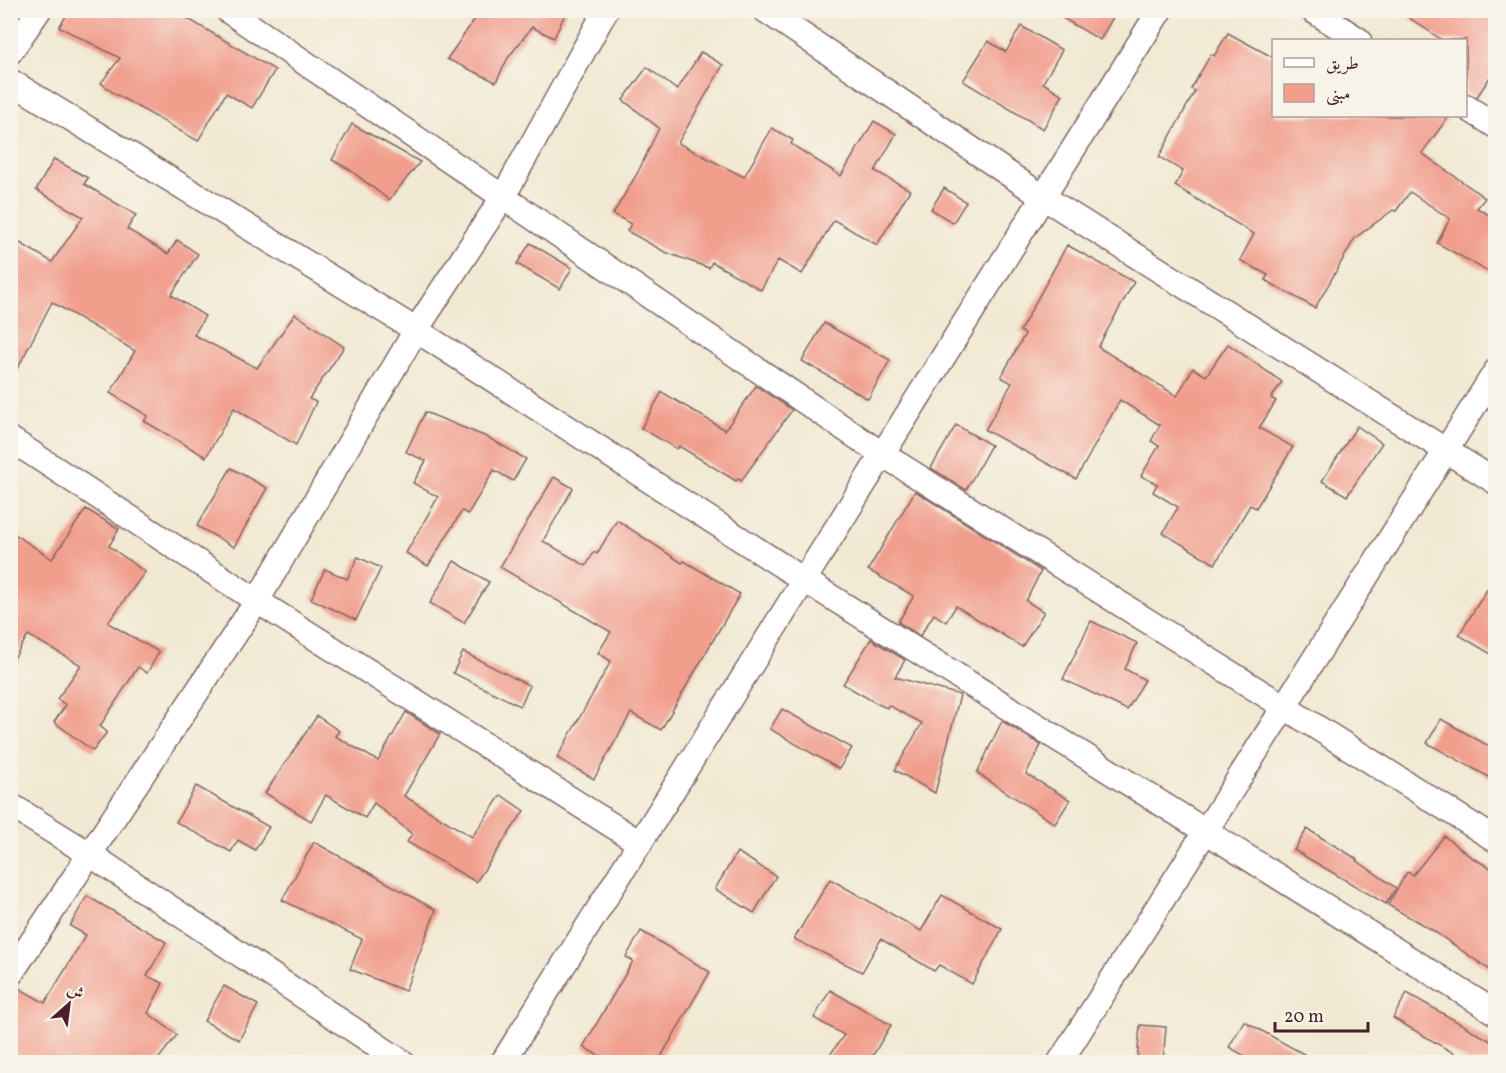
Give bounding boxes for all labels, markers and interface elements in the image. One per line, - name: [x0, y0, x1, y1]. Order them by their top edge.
- legend: [1272, 39, 1467, 117]
- text: طريق: [1326, 52, 1359, 77]
- text: مبنى: [1326, 82, 1351, 107]
- north arrow: [39, 974, 99, 1034]
- text: ش: [63, 979, 87, 1006]
- scale bar: [1275, 995, 1368, 1033]
- text: 20 m: [1284, 1005, 1324, 1030]

